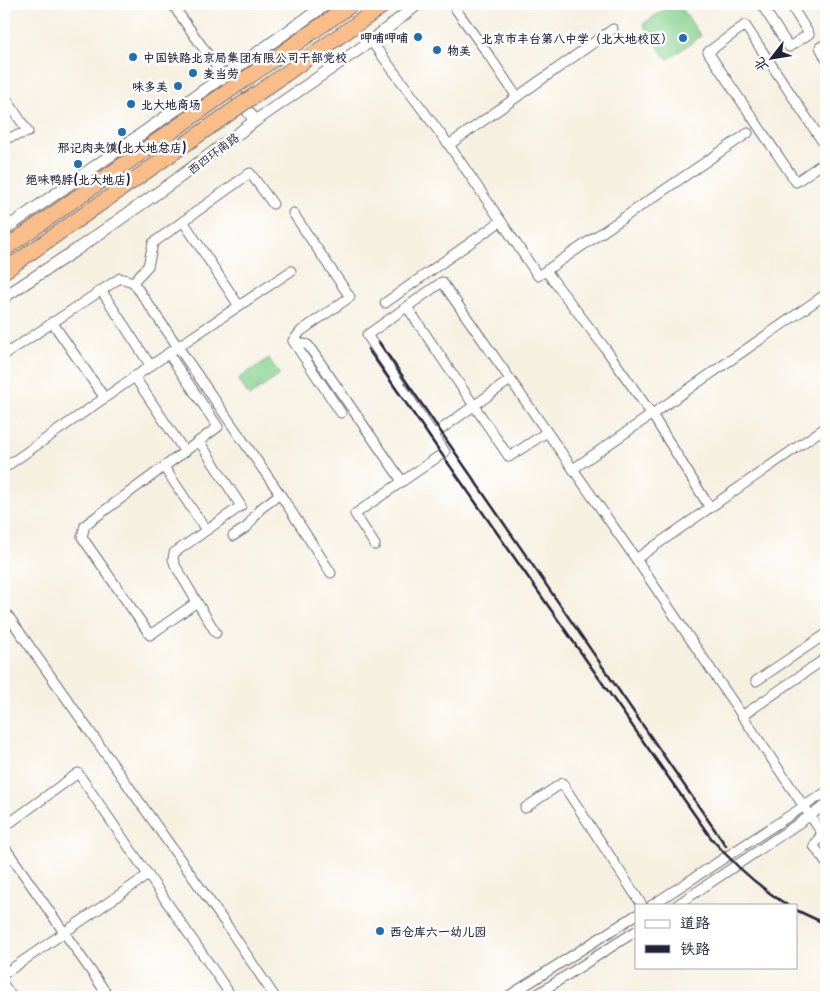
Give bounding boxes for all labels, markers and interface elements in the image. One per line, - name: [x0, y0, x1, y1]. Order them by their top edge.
- place label: 呷哺呷哺: [360, 28, 408, 46]
- place label: 北京市丰台第八中学（北大地校区）: [481, 29, 673, 47]
- marker: 呷哺呷哺: [412, 31, 424, 43]
- marker: 北京市丰台第八中学（北大地校区）: [677, 32, 689, 44]
- north arrow: [748, 32, 798, 82]
- place label: 物美: [447, 41, 471, 59]
- marker: 物美: [431, 44, 443, 56]
- place label: 中国铁路北京局集团有限公司干部党校: [143, 48, 347, 66]
- marker: 中国铁路北京局集团有限公司干部党校: [127, 51, 139, 63]
- text: 北: [748, 54, 773, 76]
- place label: 麦当劳: [203, 64, 239, 82]
- marker: 麦当劳: [187, 67, 199, 79]
- place label: 味多美: [132, 77, 168, 95]
- marker: 味多美: [172, 80, 184, 92]
- place label: 北大地商场: [141, 95, 201, 113]
- marker: 北大地商场: [125, 98, 137, 110]
- marker: 邢记肉夹馍(北大地总店): [116, 126, 128, 138]
- street label: 西四环南路: [184, 128, 242, 178]
- place label: 邢记肉夹馍(北大地总店): [57, 138, 187, 156]
- marker: 绝味鸭脖(北大地店): [72, 158, 84, 170]
- place label: 绝味鸭脖(北大地店): [25, 170, 131, 188]
- legend: [635, 904, 798, 968]
- text: 道路: [680, 910, 710, 933]
- place label: 西仓库六一幼儿园: [390, 922, 486, 940]
- marker: 西仓库六一幼儿园: [374, 925, 386, 937]
- text: 铁路: [680, 936, 710, 959]

